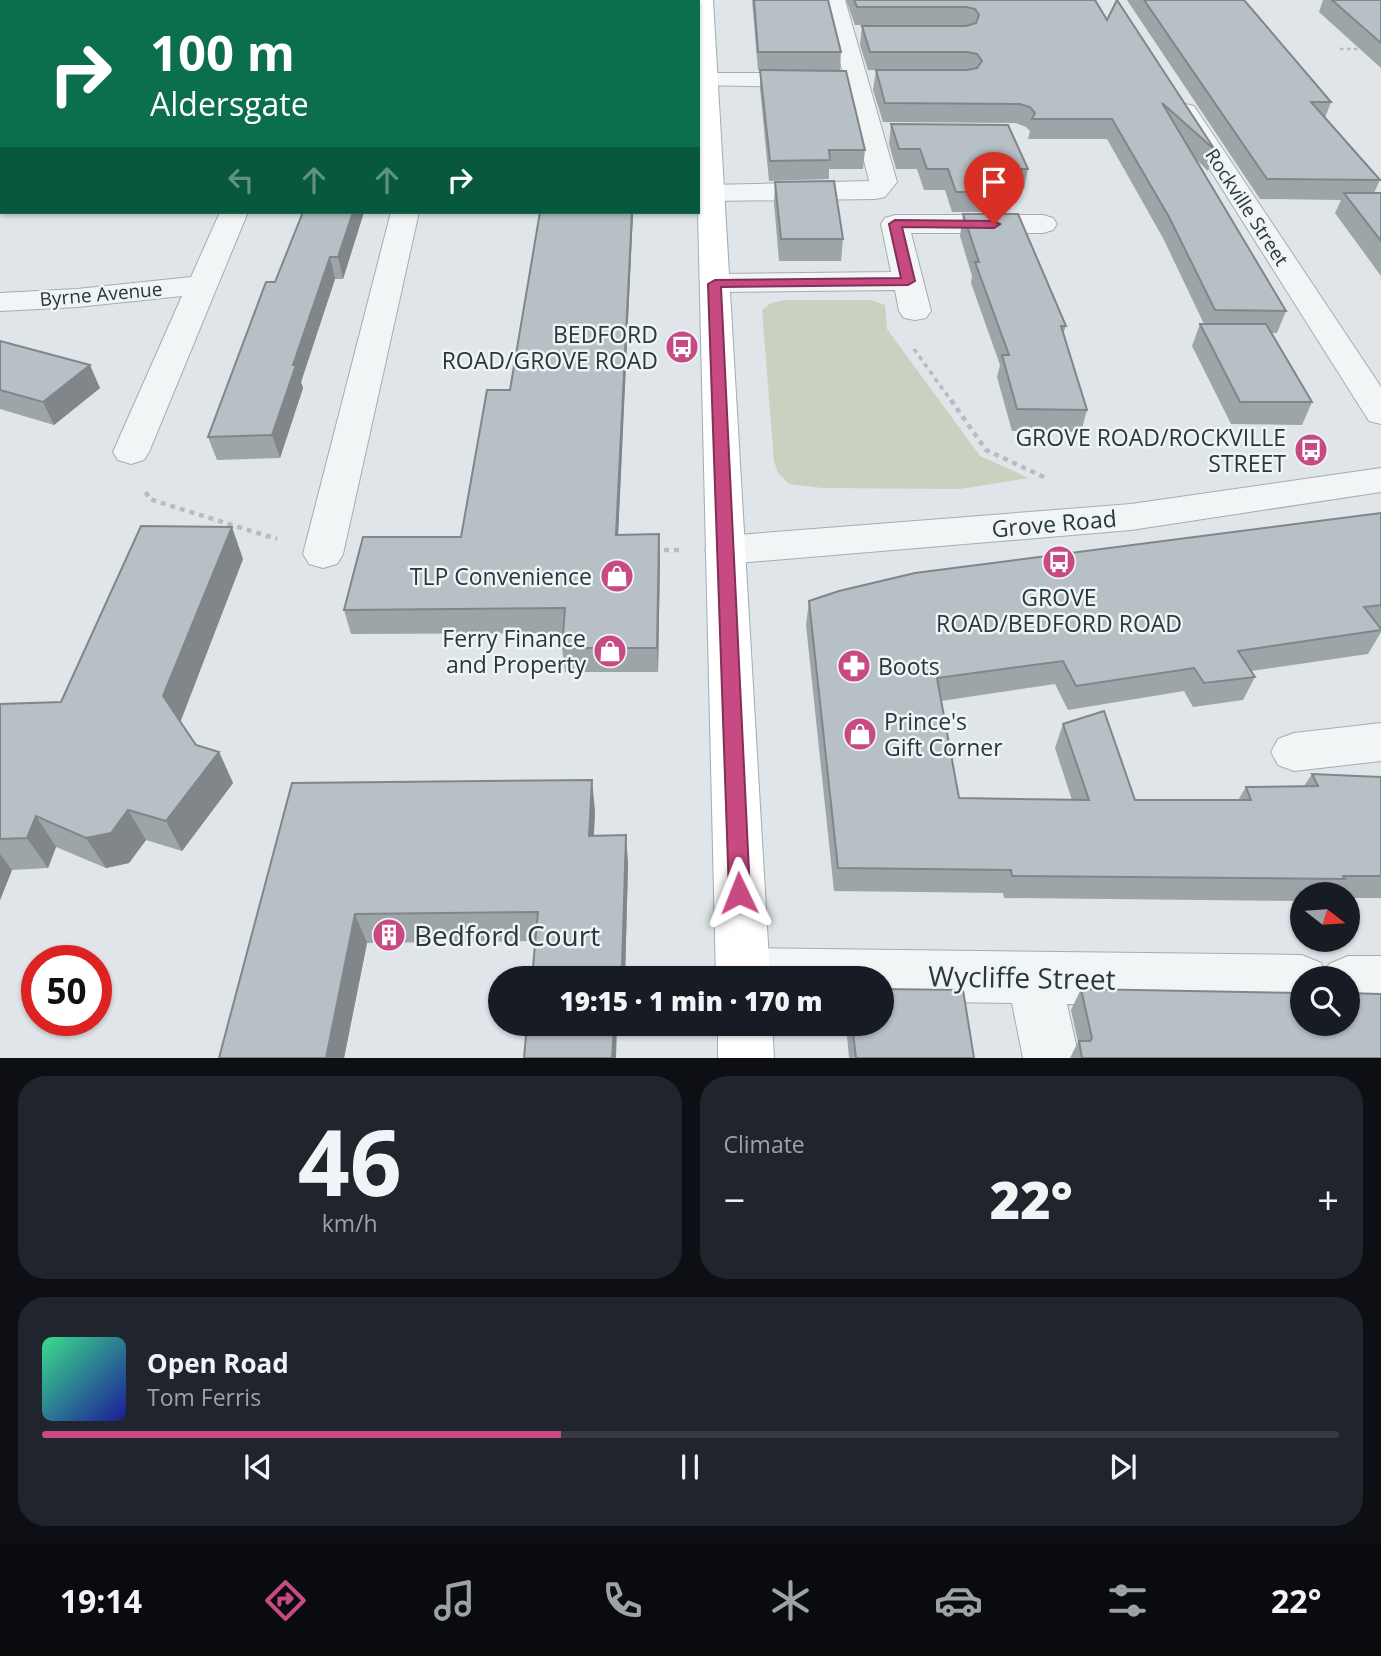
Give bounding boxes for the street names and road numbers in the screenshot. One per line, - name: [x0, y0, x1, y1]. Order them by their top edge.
- street label: Rockville Street: [1199, 143, 1295, 271]
- street label: Byrne Avenue: [39, 276, 163, 312]
- street label: Grove Road: [990, 502, 1118, 544]
- street label: Wycliffe Street: [928, 956, 1116, 998]

